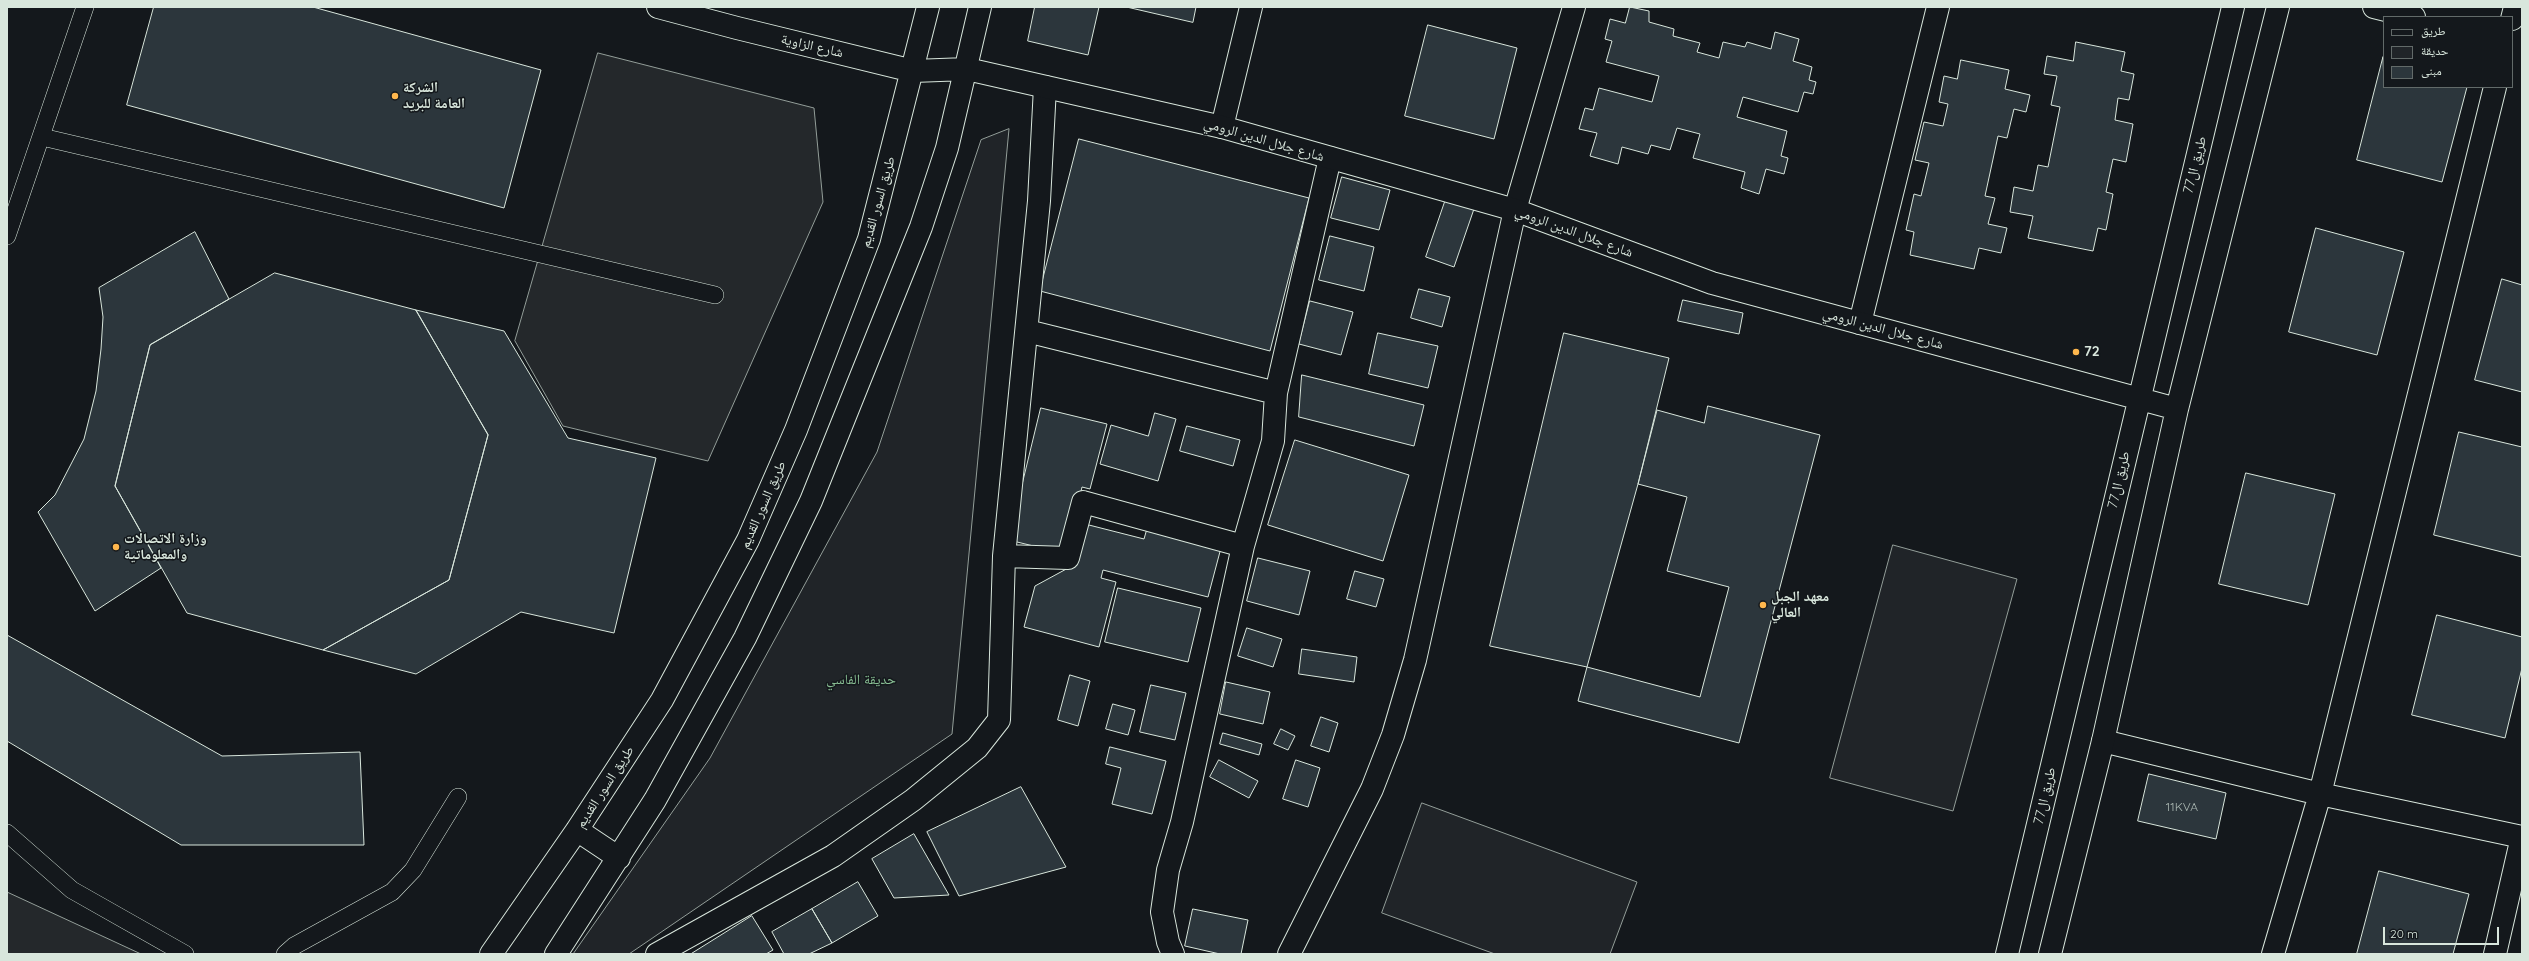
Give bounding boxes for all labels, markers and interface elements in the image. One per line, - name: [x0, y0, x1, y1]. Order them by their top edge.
- legend: [2383, 16, 2513, 88]
- text: طريق: [2421, 23, 2446, 38]
- street label: شارع الزاوية: [779, 31, 845, 61]
- text: حديقة: [2421, 43, 2449, 58]
- text: مبنى: [2421, 63, 2442, 78]
- place label: الشركة العامة للبريد: [403, 80, 465, 112]
- marker: الشركة العامة للبريد: [390, 91, 400, 101]
- street label: شارع جلال الدين الرومي: [1202, 115, 1326, 165]
- street label: طريق ال77: [2180, 135, 2210, 195]
- street label: طريق السور القديم: [857, 154, 899, 250]
- street label: شارع جلال الدين الرومي: [1513, 203, 1635, 261]
- street label: شارع جلال الدين الرومي: [1821, 305, 1945, 353]
- place label: 72: [2084, 344, 2100, 360]
- marker: 72: [2071, 347, 2081, 357]
- street label: طريق ال77: [2104, 450, 2134, 510]
- street label: طريق السور القديم: [736, 458, 790, 552]
- place label: وزارة الاتصالات والمعلوماتية: [124, 531, 207, 564]
- marker: وزارة الاتصالات والمعلوماتية: [111, 542, 121, 552]
- place label: معهد الجبل العالي: [1771, 589, 1829, 622]
- marker: معهد الجبل العالي: [1758, 600, 1768, 610]
- park label: حديقة الفاسي: [826, 672, 896, 688]
- street label: طريق السور القديم: [572, 743, 638, 831]
- street label: طريق ال77: [2030, 766, 2060, 826]
- house number: 11KVA: [2166, 800, 2198, 814]
- scale bar: [2385, 919, 2501, 945]
- text: 20 m: [2390, 926, 2418, 941]

